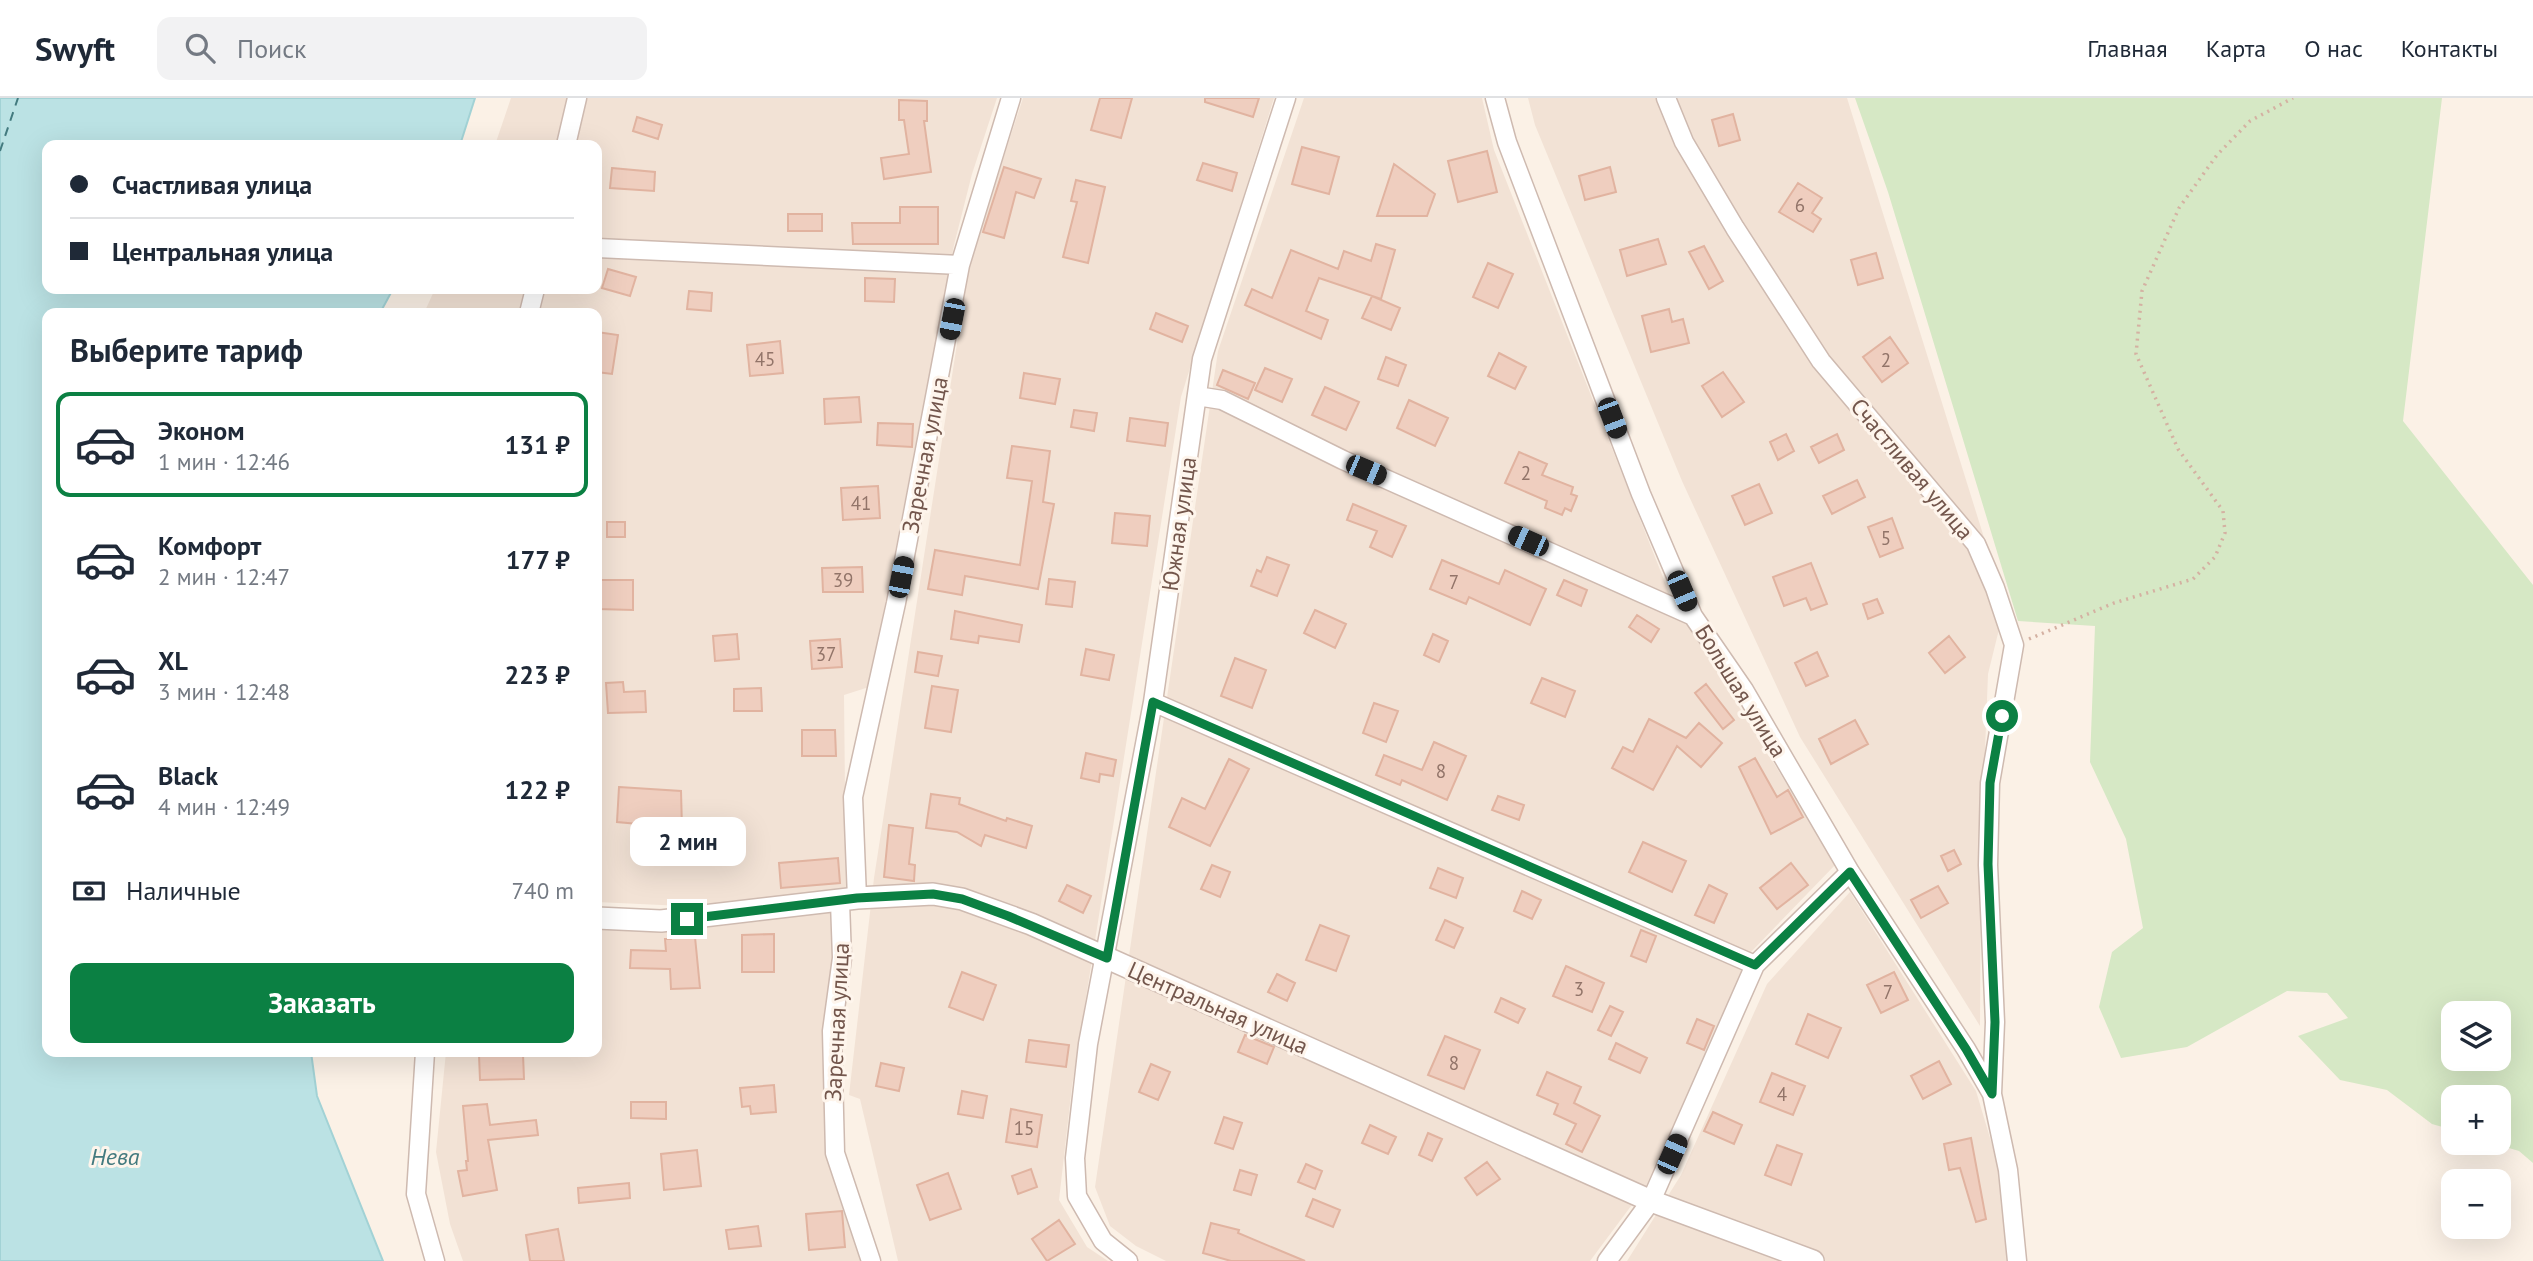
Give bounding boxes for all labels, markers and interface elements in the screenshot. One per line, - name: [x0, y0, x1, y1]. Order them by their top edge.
- search box: [157, 17, 647, 80]
- text: Swyft: [35, 27, 115, 70]
- icon: search: [181, 29, 219, 67]
- text: Поиск: [237, 32, 306, 65]
- text: Главная: [2087, 33, 2168, 64]
- text: Карта: [2206, 33, 2266, 64]
- text: О нас: [2304, 33, 2363, 64]
- text: Контакты: [2401, 33, 2498, 64]
- text: Счастливая улица: [112, 168, 312, 201]
- house number: 6: [1795, 193, 1805, 217]
- text: Центральная улица: [112, 235, 333, 268]
- car: [938, 296, 967, 342]
- text: Выберите тариф: [70, 329, 303, 371]
- house number: 45: [755, 347, 775, 371]
- house number: 2: [1881, 348, 1891, 372]
- street label: Заречная улица: [895, 374, 954, 536]
- street label: Счастливая улица: [1845, 392, 1980, 545]
- car: [1595, 395, 1630, 441]
- icon: car: [74, 413, 137, 476]
- text: Эконом: [158, 414, 245, 447]
- text: 131 ₽: [504, 428, 570, 461]
- text: 1 мин · 12:46: [158, 447, 290, 476]
- car: [1343, 452, 1390, 488]
- street label: Южная улица: [1155, 455, 1202, 593]
- house number: 2: [1521, 461, 1531, 485]
- house number: 41: [851, 491, 871, 515]
- car: [1505, 523, 1552, 559]
- house number: 5: [1881, 526, 1891, 550]
- icon: car: [74, 528, 137, 591]
- text: Комфорт: [158, 529, 261, 562]
- text: 177 ₽: [506, 543, 570, 576]
- car: [887, 554, 916, 600]
- text: 2 мин · 12:47: [158, 562, 290, 591]
- house number: 39: [833, 568, 853, 592]
- car: [1665, 568, 1700, 614]
- house number: 7: [1449, 570, 1459, 594]
- street label: Большая улица: [1689, 619, 1794, 762]
- house number: 37: [816, 642, 836, 666]
- icon: car: [74, 643, 137, 706]
- text: XL: [158, 644, 188, 677]
- text: 223 ₽: [504, 658, 570, 691]
- text: 3 мин · 12:48: [158, 677, 290, 706]
- route start: [1986, 700, 2018, 732]
- icon: car: [74, 758, 137, 821]
- text: Black: [158, 759, 218, 792]
- house number: 8: [1436, 759, 1446, 783]
- text: 122 ₽: [504, 773, 570, 806]
- text: 4 мин · 12:49: [158, 792, 290, 821]
- callout: 2 мин: [629, 818, 745, 866]
- text: 2 мин: [658, 827, 718, 856]
- icon: cash: [70, 872, 108, 910]
- text: Наличные: [126, 874, 241, 907]
- text: 740 m: [512, 876, 574, 905]
- route end: [671, 903, 703, 935]
- street label: Заречная улица: [818, 942, 855, 1102]
- street label: Центральная улица: [1124, 955, 1313, 1060]
- button: Заказать: [70, 963, 574, 1043]
- house number: 3: [1574, 977, 1584, 1001]
- house number: 7: [1883, 980, 1893, 1004]
- map controls: [2441, 1001, 2511, 1239]
- button: layers: [2441, 1001, 2511, 1071]
- house number: 8: [1449, 1051, 1459, 1075]
- house number: 4: [1777, 1082, 1787, 1106]
- button: +: [2441, 1085, 2511, 1155]
- house number: 15: [1014, 1116, 1034, 1140]
- car: [1654, 1131, 1691, 1177]
- water label: Нева: [90, 1141, 140, 1172]
- button: −: [2441, 1169, 2511, 1239]

